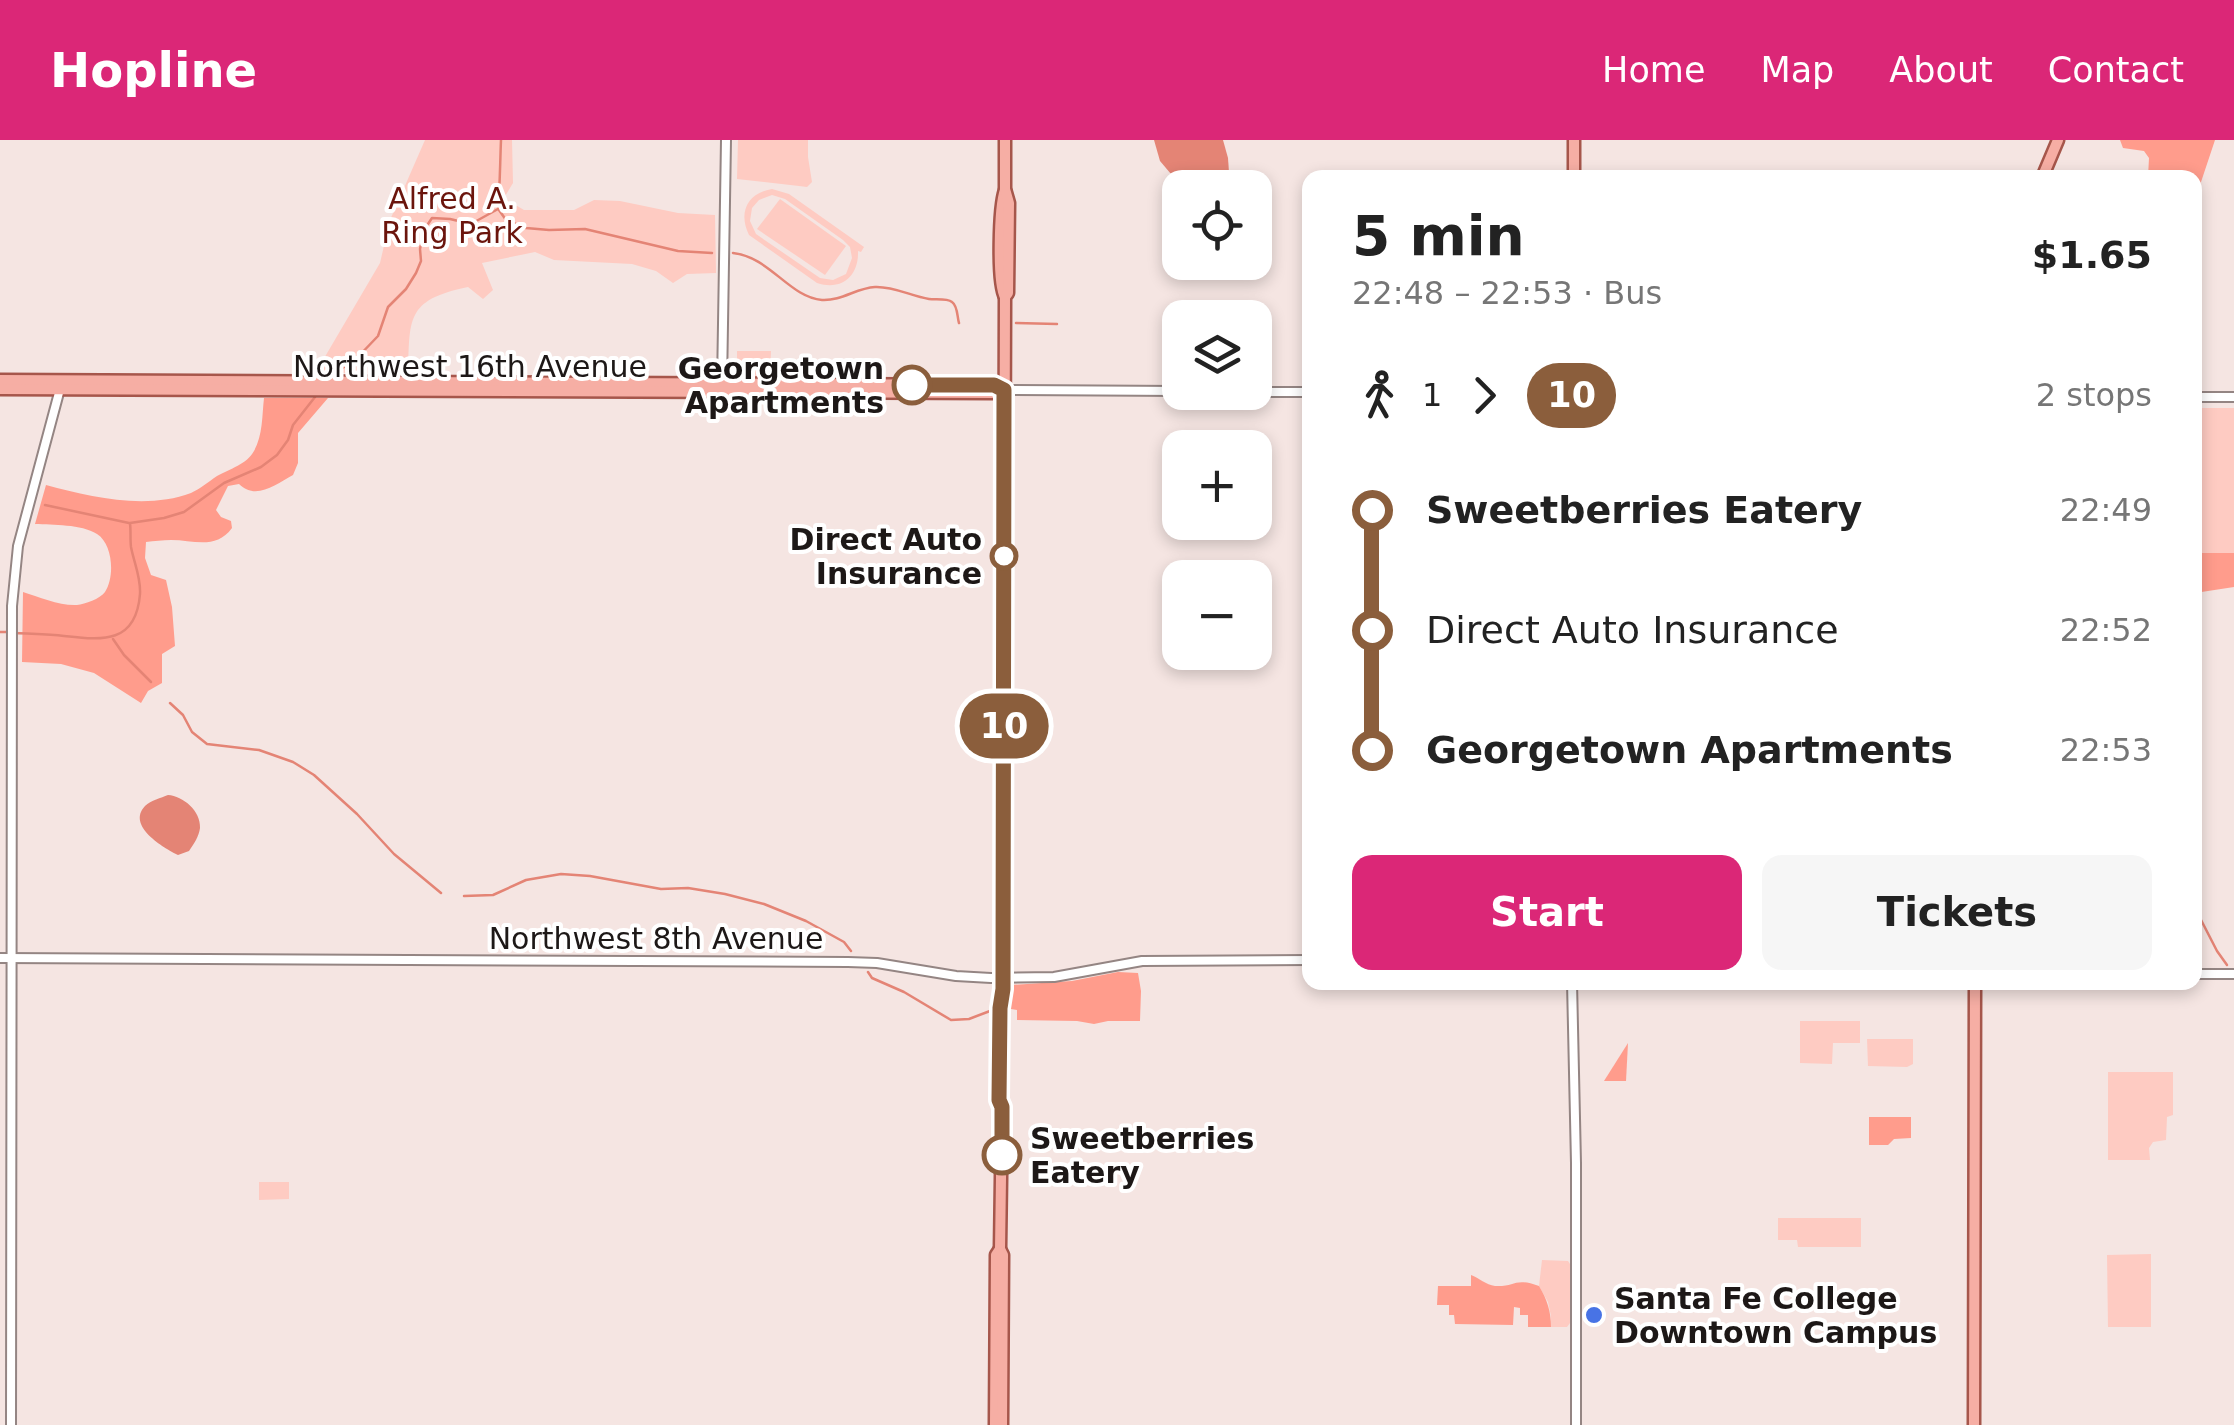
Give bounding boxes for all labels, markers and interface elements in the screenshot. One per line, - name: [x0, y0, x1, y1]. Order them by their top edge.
- text: Hopline: [50, 42, 257, 98]
- text: Home: [1602, 50, 1705, 90]
- text: Map: [1760, 50, 1834, 90]
- text: About: [1889, 50, 1993, 90]
- text: Contact: [2048, 50, 2184, 90]
- map controls: [1162, 170, 1272, 670]
- button: locate: [1162, 170, 1272, 280]
- park label: Alfred A. Ring Park: [381, 181, 523, 250]
- text: 5 min: [1352, 204, 1525, 268]
- text: $1.65: [2032, 233, 2152, 277]
- text: 22:48 – 22:53 · Bus: [1352, 274, 1662, 312]
- button: layers: [1162, 300, 1272, 410]
- street label: Northwest 16th Avenue: [293, 349, 647, 384]
- place label: Georgetown Apartments: [678, 351, 884, 420]
- marker: Georgetown Apartments: [893, 366, 931, 404]
- icon: walk: [1352, 368, 1407, 423]
- icon: forward: [1457, 368, 1512, 423]
- text: 10: [1547, 375, 1596, 415]
- text: 1: [1422, 376, 1442, 414]
- text: 2 stops: [2036, 376, 2152, 414]
- button: +: [1162, 430, 1272, 540]
- text: Sweetberries Eatery: [1426, 488, 1862, 532]
- text: 22:49: [2060, 491, 2152, 529]
- place label: Direct Auto Insurance: [790, 522, 982, 591]
- marker: Direct Auto Insurance: [991, 543, 1017, 569]
- button: −: [1162, 560, 1272, 670]
- text: Direct Auto Insurance: [1426, 608, 1839, 652]
- text: 22:52: [2060, 611, 2152, 649]
- line badge: 10: [959, 694, 1049, 758]
- text: 10: [980, 706, 1028, 746]
- text: Georgetown Apartments: [1426, 728, 1953, 772]
- text: 22:53: [2060, 731, 2152, 769]
- button: Start: [1352, 855, 1742, 970]
- button: Tickets: [1762, 855, 2152, 970]
- street label: Northwest 8th Avenue: [489, 921, 823, 956]
- place label: Sweetberries Eatery: [1030, 1121, 1254, 1190]
- marker: Sweetberries Eatery: [983, 1136, 1021, 1174]
- place label: Santa Fe College Downtown Campus: [1614, 1281, 1937, 1350]
- marker: Santa Fe College Downtown Campus: [1583, 1304, 1605, 1326]

